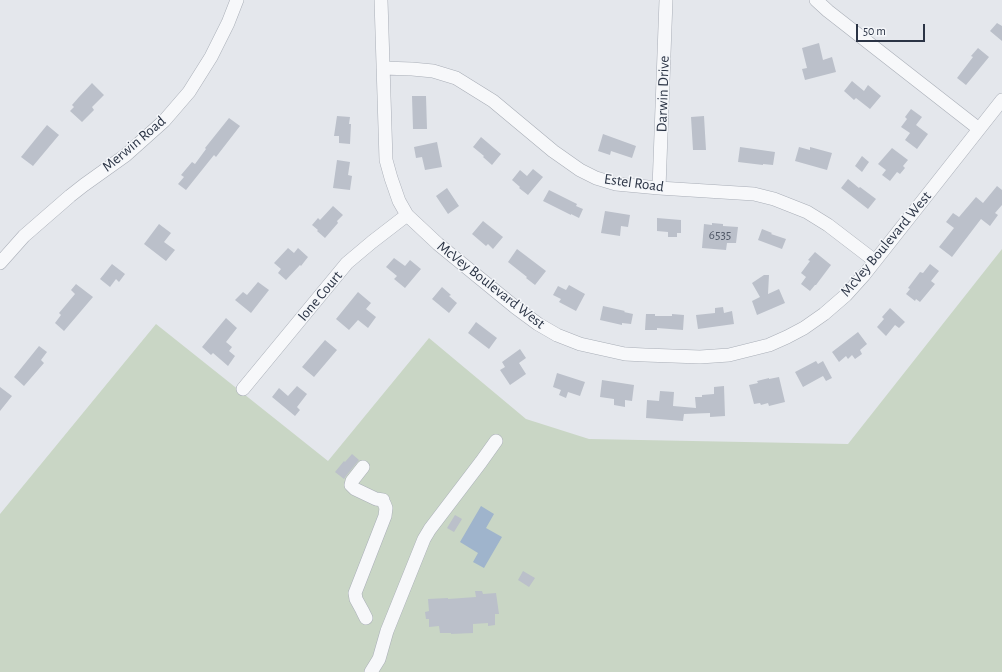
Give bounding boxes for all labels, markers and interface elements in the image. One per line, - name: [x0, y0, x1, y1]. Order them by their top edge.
- scale bar: [858, 16, 927, 42]
- text: 50 m: [863, 25, 886, 37]
- street label: Darwin Drive: [653, 55, 673, 133]
- street label: Merwin Road: [99, 112, 169, 176]
- street label: Estel Road: [603, 170, 665, 196]
- street label: McVey Boulevard West: [837, 188, 935, 300]
- house number: 6535: [709, 227, 731, 243]
- street label: McVey Boulevard West: [433, 237, 549, 333]
- street label: Ione Court: [294, 267, 346, 325]

